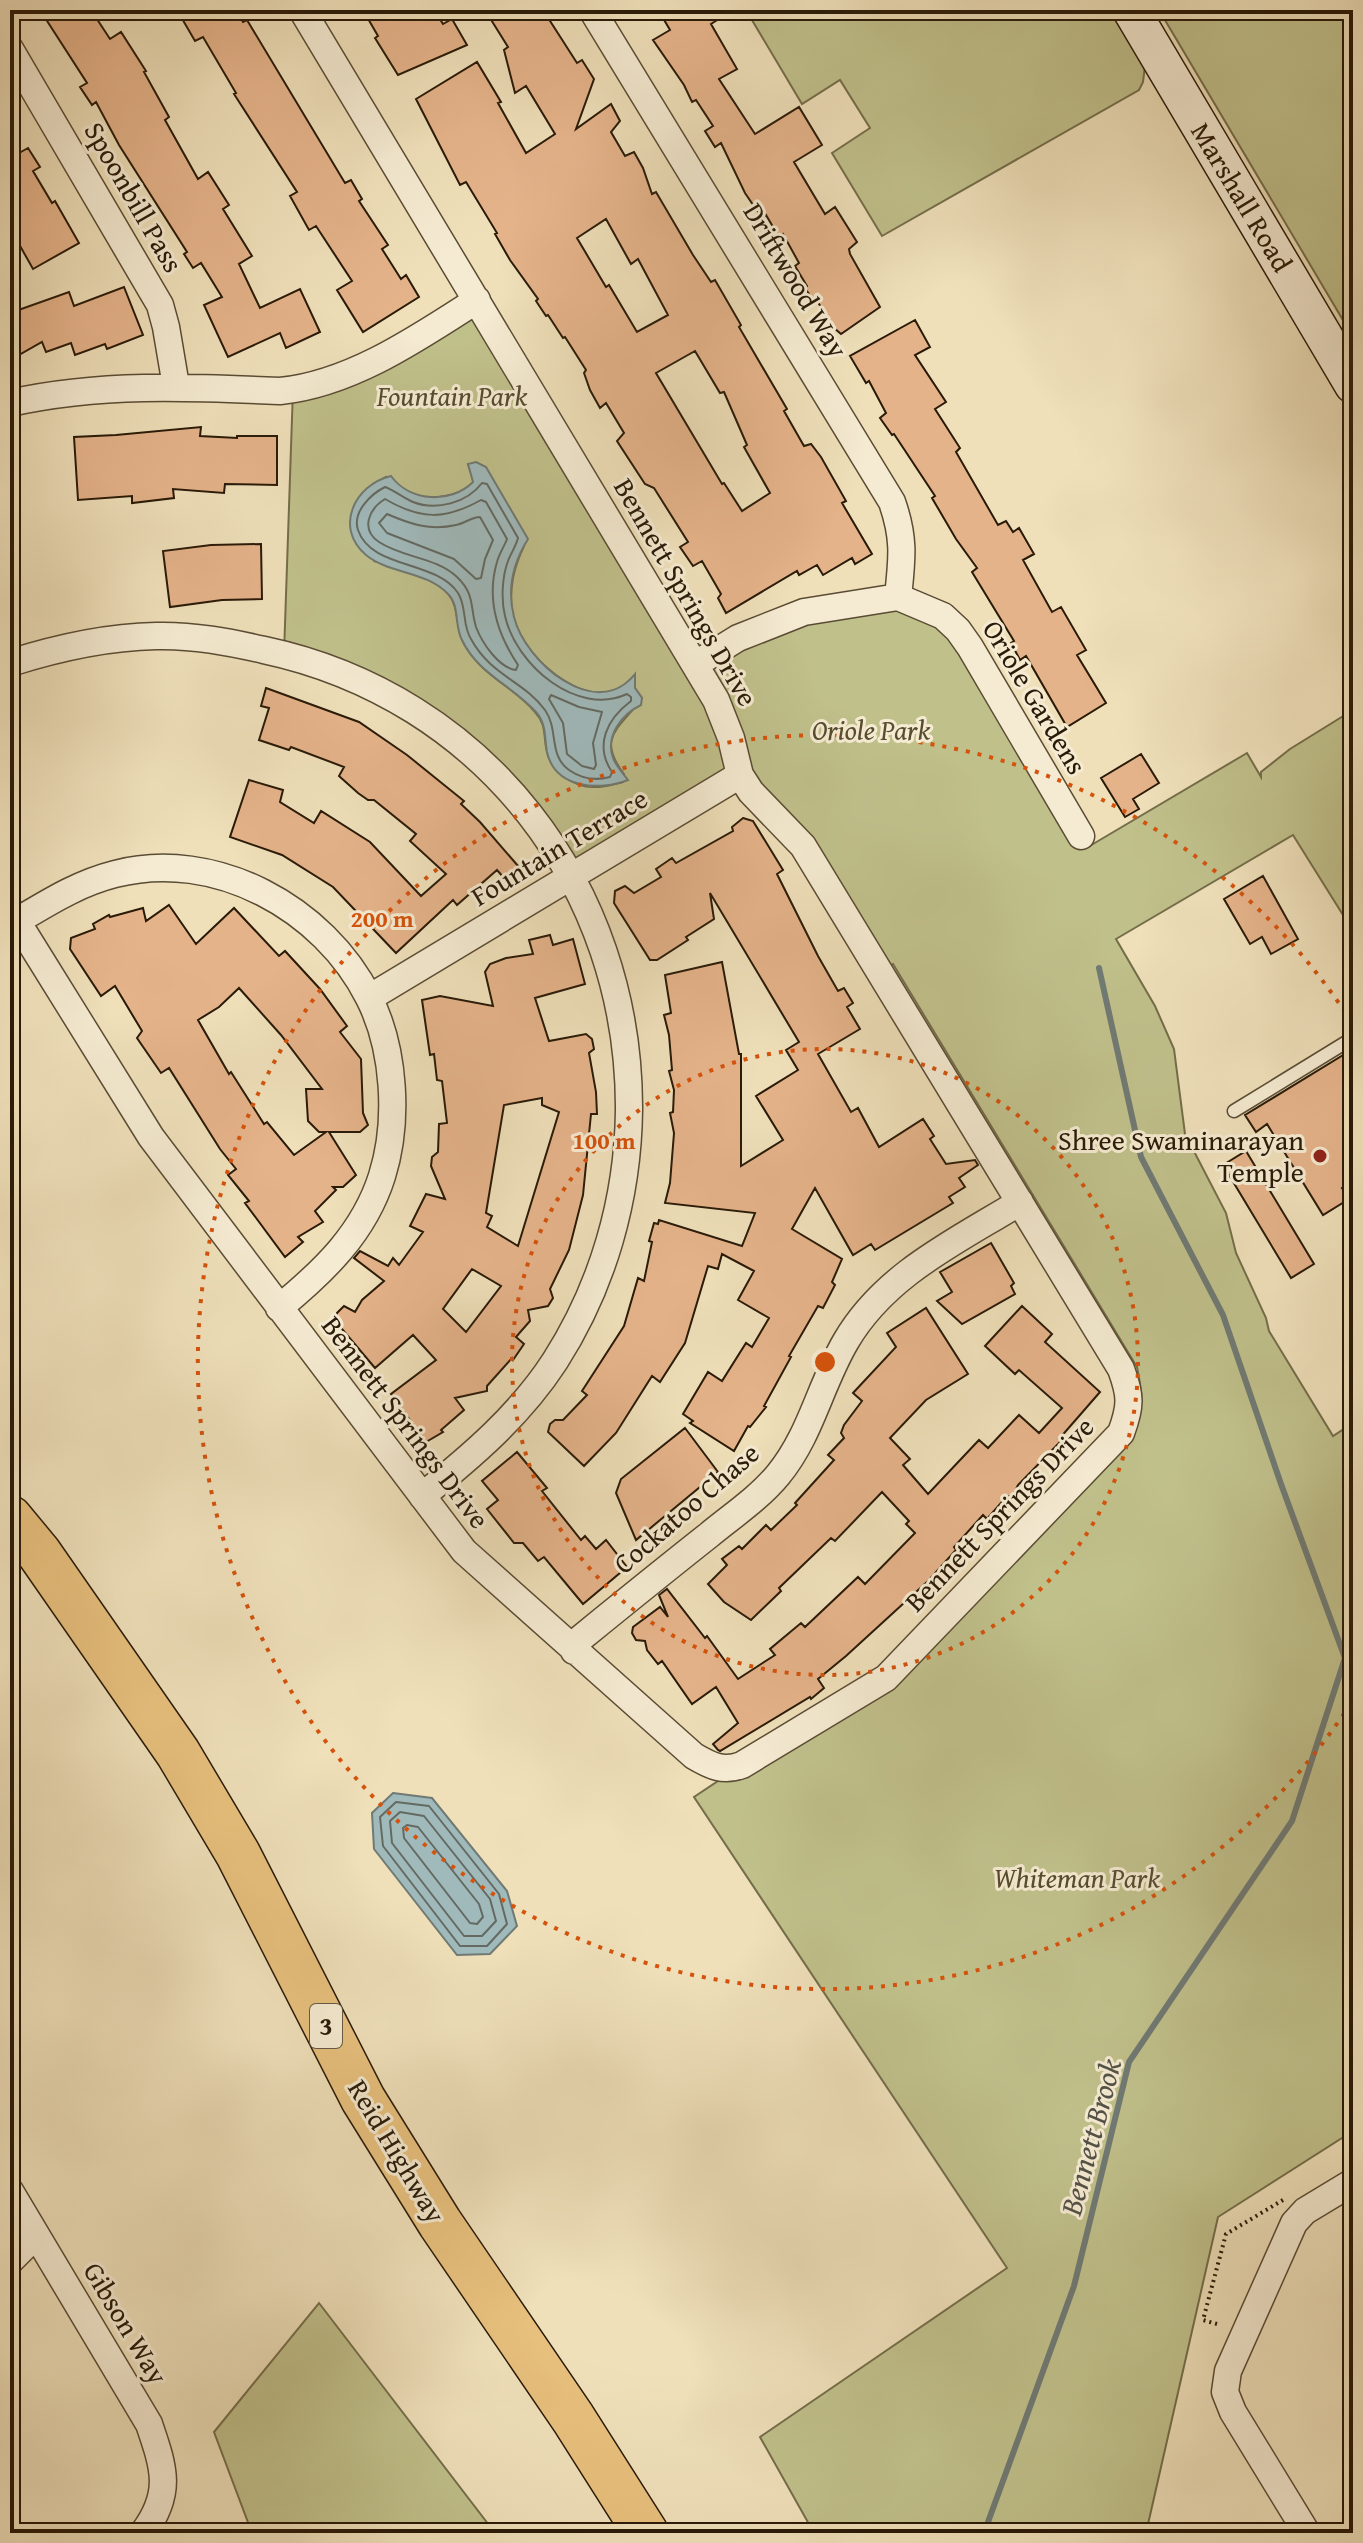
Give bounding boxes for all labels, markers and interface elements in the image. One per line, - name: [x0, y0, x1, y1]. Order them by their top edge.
- street label: Spoonbill Pass: [75, 114, 194, 280]
- street label: Marshall Road: [1182, 114, 1303, 279]
- street label: Driftwood Way: [734, 194, 859, 365]
- park label: Fountain Park: [376, 375, 527, 416]
- street label: Bennett Springs Drive: [604, 470, 769, 713]
- street label: Oriole Gardens: [973, 612, 1098, 782]
- park label: Oriole Park: [812, 709, 931, 750]
- street label: Fountain Terrace: [462, 778, 655, 916]
- text: 200 m: [350, 901, 414, 936]
- place label: Shree Swaminarayan Temple: [1058, 1119, 1304, 1192]
- text: 100 m: [572, 1123, 636, 1158]
- marker: Shree Swaminarayan Temple: [1311, 1147, 1329, 1165]
- street label: Bennett Springs Drive: [313, 1307, 500, 1537]
- centre of rings: [811, 1348, 839, 1376]
- street label: Bennett Springs Drive: [894, 1407, 1103, 1620]
- street label: Cockatoo Chase: [604, 1432, 768, 1583]
- park label: Whiteman Park: [994, 1857, 1160, 1898]
- road number: 3: [310, 2004, 342, 2048]
- water label: Bennett Brook: [1048, 2053, 1132, 2221]
- street label: Reid Highway: [338, 2071, 456, 2230]
- street label: Gibson Way: [74, 2254, 179, 2392]

